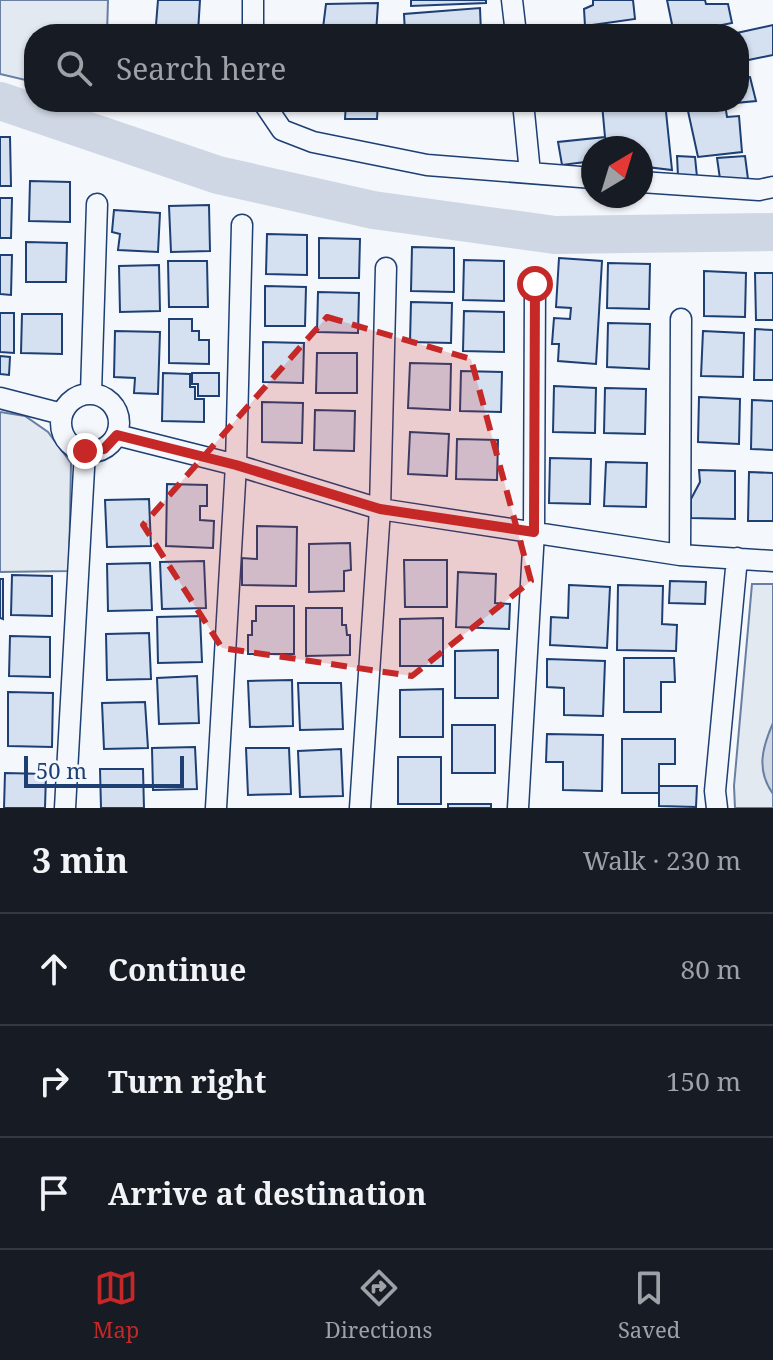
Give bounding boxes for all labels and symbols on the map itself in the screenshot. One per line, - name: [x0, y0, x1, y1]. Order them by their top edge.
- north arrow: [581, 136, 653, 208]
- route start: [517, 266, 553, 302]
- route end: [67, 433, 103, 469]
- scale bar: [24, 752, 184, 788]

